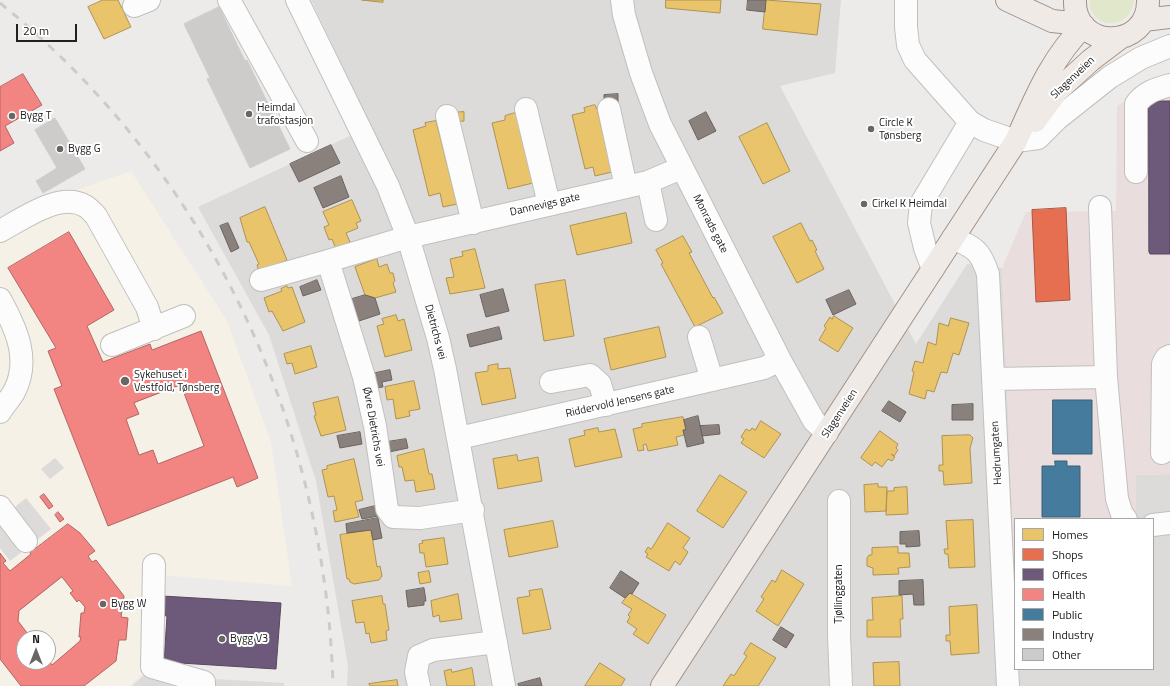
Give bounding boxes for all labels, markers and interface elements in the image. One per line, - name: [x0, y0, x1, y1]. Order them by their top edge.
- scale bar: [18, 16, 79, 42]
- text: 20 m: [23, 21, 49, 40]
- street label: Slagenveien: [1048, 54, 1098, 102]
- place label: Heimdal trafostasjon: [257, 101, 313, 127]
- place label: Bygg T: [20, 109, 51, 123]
- marker: Heimdal trafostasjon: [244, 109, 254, 119]
- marker: Bygg T: [7, 111, 17, 121]
- place label: Circle K Tønsberg: [879, 116, 921, 142]
- marker: Circle K Tønsberg: [866, 124, 876, 134]
- place label: Bygg G: [68, 142, 100, 156]
- marker: Bygg G: [55, 144, 65, 154]
- street label: Dannevigs gate: [509, 191, 581, 219]
- street label: Monrads gate: [690, 192, 730, 256]
- place label: Cirkel K Heimdal: [872, 197, 947, 211]
- marker: Cirkel K Heimdal: [859, 199, 869, 209]
- street label: Dietrichs vei: [421, 303, 449, 361]
- place label: Sykehuset i Vestfold, Tønsberg: [134, 368, 220, 394]
- marker: Sykehuset i Vestfold, Tønsberg: [119, 375, 131, 387]
- street label: Riddervold Jensens gate: [564, 383, 676, 421]
- street label: Øvre Dietrichs vei: [359, 386, 387, 468]
- street label: Slagenveien: [819, 387, 861, 441]
- street label: Hedrumgaten: [989, 421, 1005, 485]
- legend: [1014, 518, 1154, 670]
- text: Homes: [1052, 525, 1088, 544]
- text: Shops: [1052, 545, 1083, 564]
- street label: Tjøllinggaten: [832, 564, 846, 624]
- text: Offices: [1052, 565, 1087, 584]
- text: Health: [1052, 585, 1086, 604]
- place label: Bygg W: [111, 597, 146, 611]
- marker: Bygg W: [98, 599, 108, 609]
- text: Public: [1052, 605, 1082, 624]
- text: Industry: [1052, 625, 1094, 644]
- north arrow: [16, 630, 56, 670]
- text: N: [32, 631, 40, 647]
- place label: Bygg V3: [230, 632, 268, 646]
- marker: Bygg V3: [217, 634, 227, 644]
- text: Other: [1052, 645, 1081, 664]

